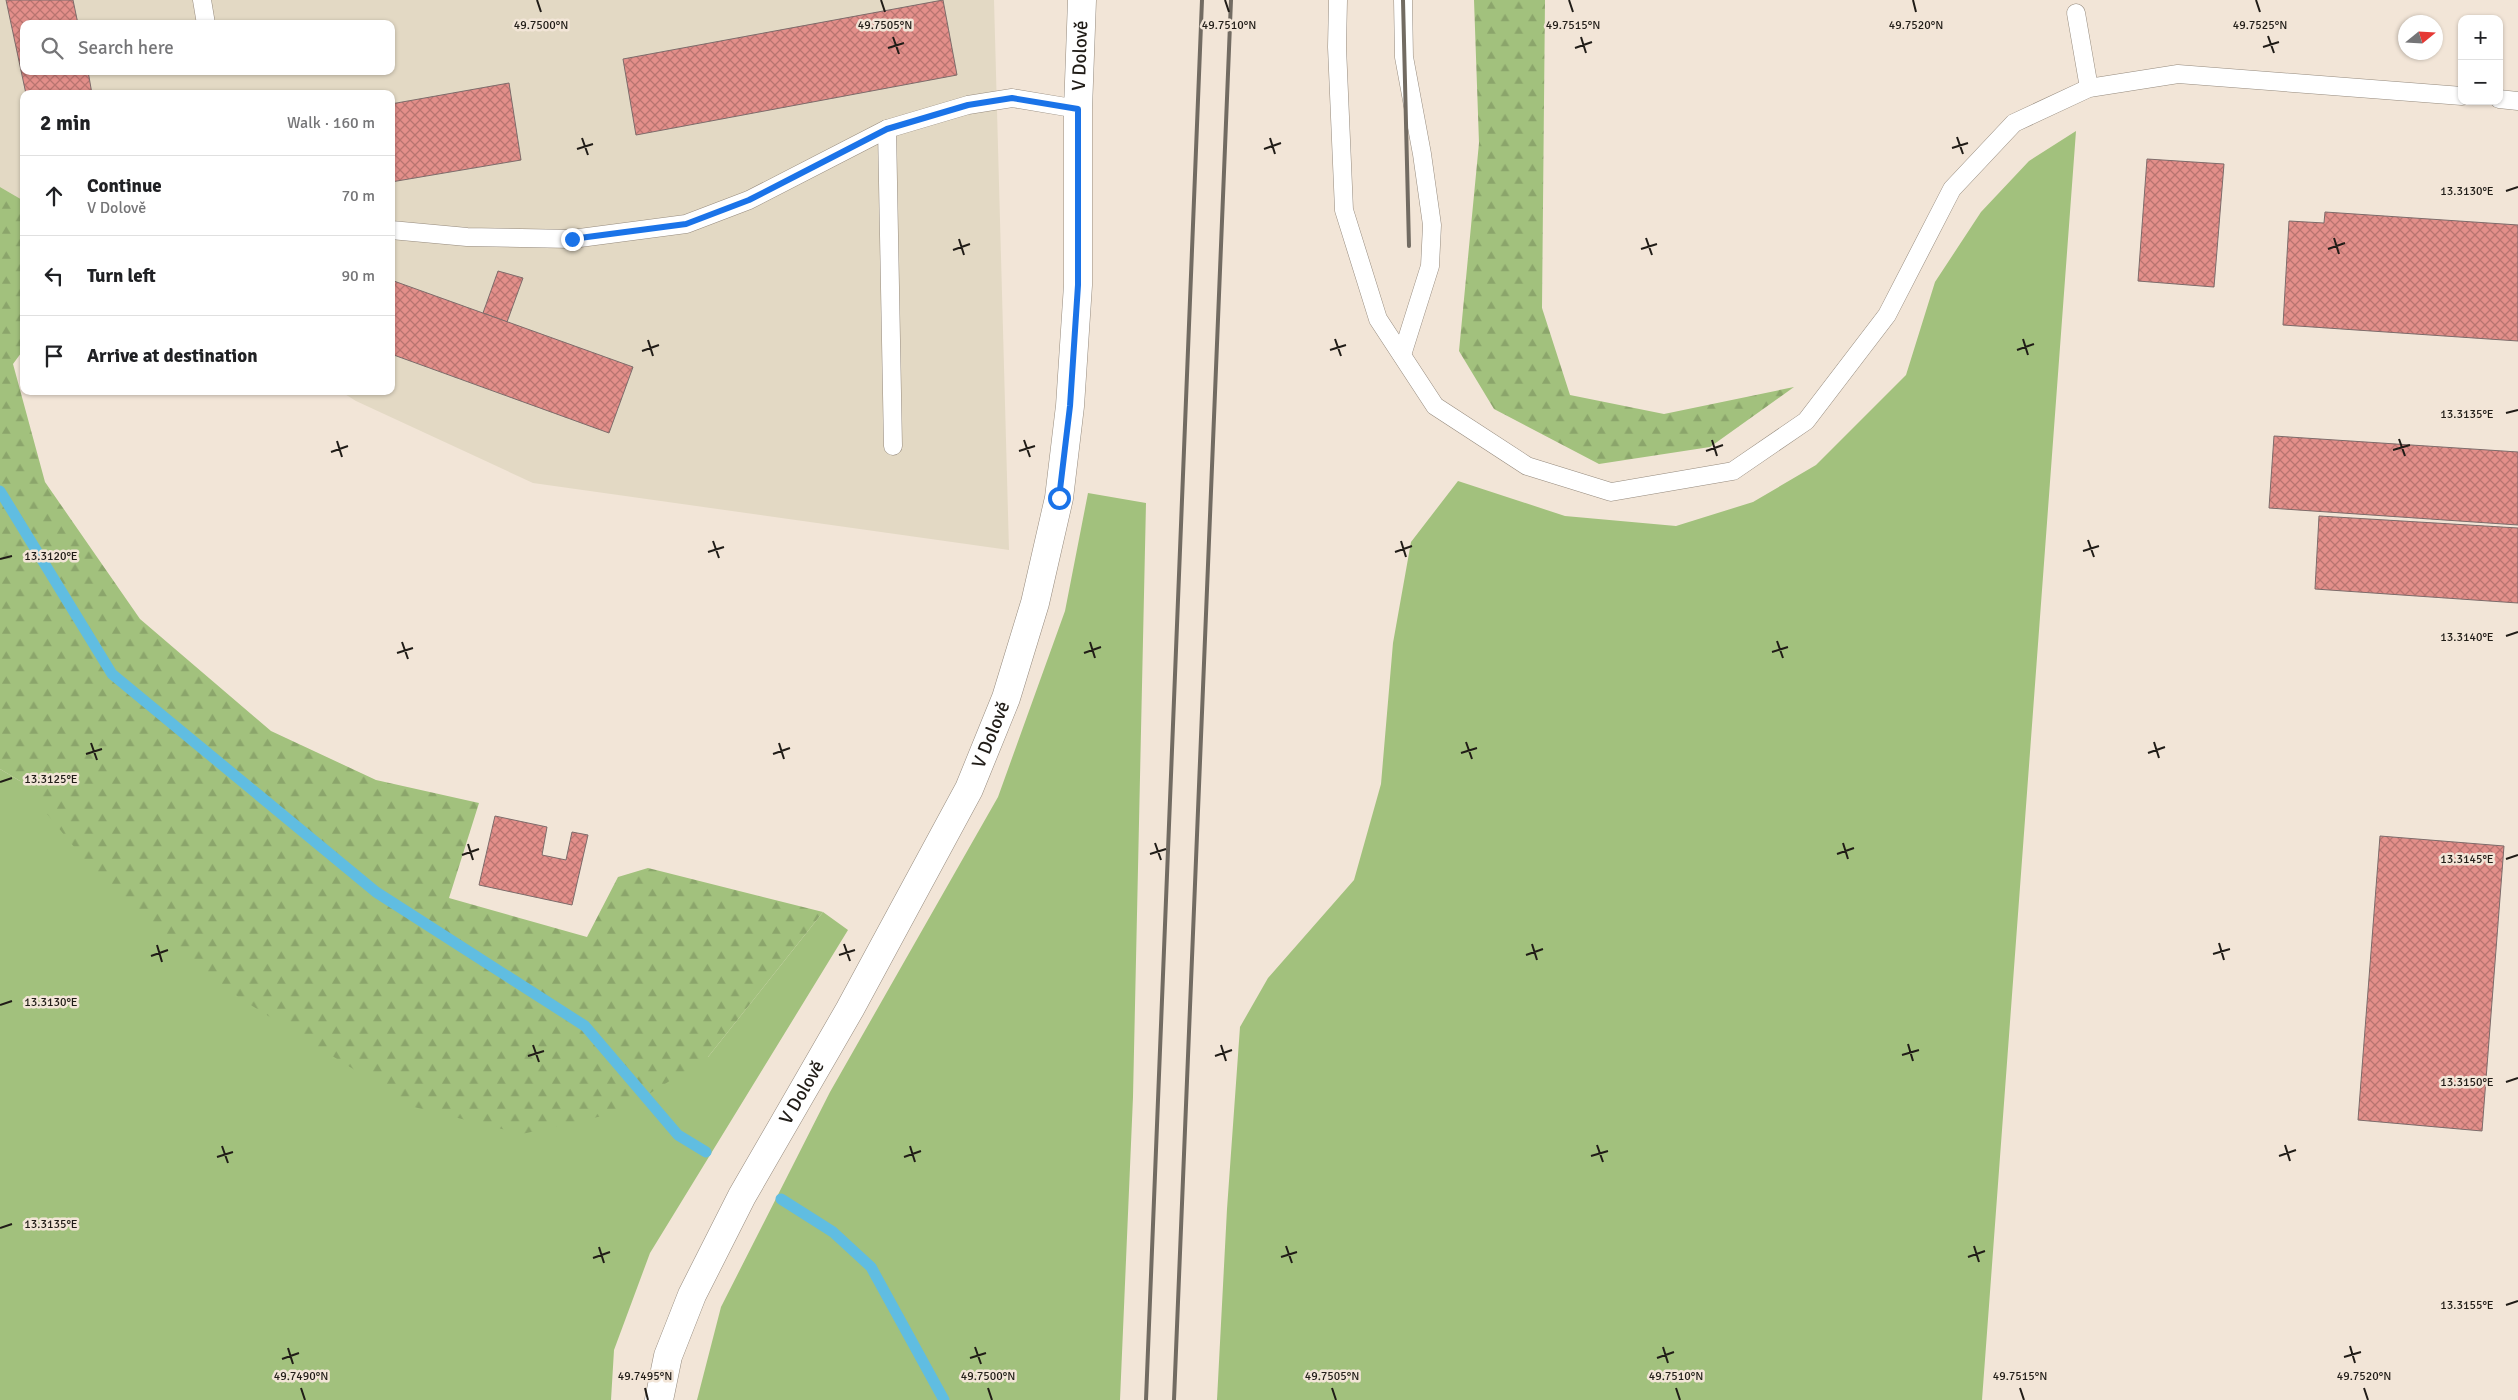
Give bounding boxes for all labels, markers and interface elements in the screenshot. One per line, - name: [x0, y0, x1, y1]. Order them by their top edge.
- north arrow: [2398, 15, 2443, 60]
- map controls: [2458, 15, 2503, 105]
- button: +: [2458, 15, 2503, 60]
- text: 49.7500°N: [514, 18, 568, 33]
- text: 49.7505°N: [858, 18, 912, 33]
- text: 49.7510°N: [1202, 18, 1256, 33]
- text: 49.7515°N: [1546, 18, 1600, 33]
- text: 49.7520°N: [1889, 18, 1943, 33]
- text: 49.7525°N: [2233, 18, 2287, 33]
- search box: [20, 20, 395, 75]
- street label: V Dolově: [1067, 20, 1093, 91]
- icon: search: [38, 34, 66, 62]
- text: Search here: [78, 36, 174, 60]
- button: −: [2458, 60, 2503, 105]
- text: 2 min: [40, 110, 91, 136]
- text: Walk · 160 m: [287, 113, 375, 133]
- text: Continue: [87, 174, 162, 198]
- icon: ahead: [40, 182, 68, 210]
- text: 13.3130°E: [2440, 184, 2494, 199]
- text: 70 m: [341, 186, 375, 206]
- text: V Dolově: [87, 198, 146, 218]
- route end: [561, 228, 584, 251]
- icon: left: [40, 262, 68, 290]
- text: Turn left: [87, 264, 156, 288]
- text: 90 m: [341, 266, 375, 286]
- icon: arrive: [40, 342, 68, 370]
- text: Arrive at destination: [87, 344, 258, 368]
- text: 13.3135°E: [2440, 407, 2494, 422]
- route start: [1048, 487, 1071, 510]
- text: 13.3120°E: [24, 549, 78, 564]
- text: 13.3140°E: [2440, 630, 2494, 645]
- street label: V Dolově: [967, 698, 1015, 772]
- text: 13.3125°E: [24, 772, 78, 787]
- text: 13.3145°E: [2440, 852, 2494, 867]
- text: 13.3130°E: [24, 995, 78, 1010]
- street label: V Dolově: [774, 1056, 830, 1129]
- text: 13.3150°E: [2440, 1075, 2494, 1090]
- text: 13.3135°E: [24, 1217, 78, 1232]
- text: 13.3155°E: [2440, 1298, 2494, 1313]
- text: 49.7490°N: [274, 1369, 328, 1384]
- text: 49.7495°N: [618, 1369, 672, 1384]
- text: 49.7500°N: [961, 1369, 1015, 1384]
- text: 49.7505°N: [1305, 1369, 1359, 1384]
- text: 49.7510°N: [1649, 1369, 1703, 1384]
- text: 49.7515°N: [1993, 1369, 2047, 1384]
- text: 49.7520°N: [2337, 1369, 2391, 1384]

